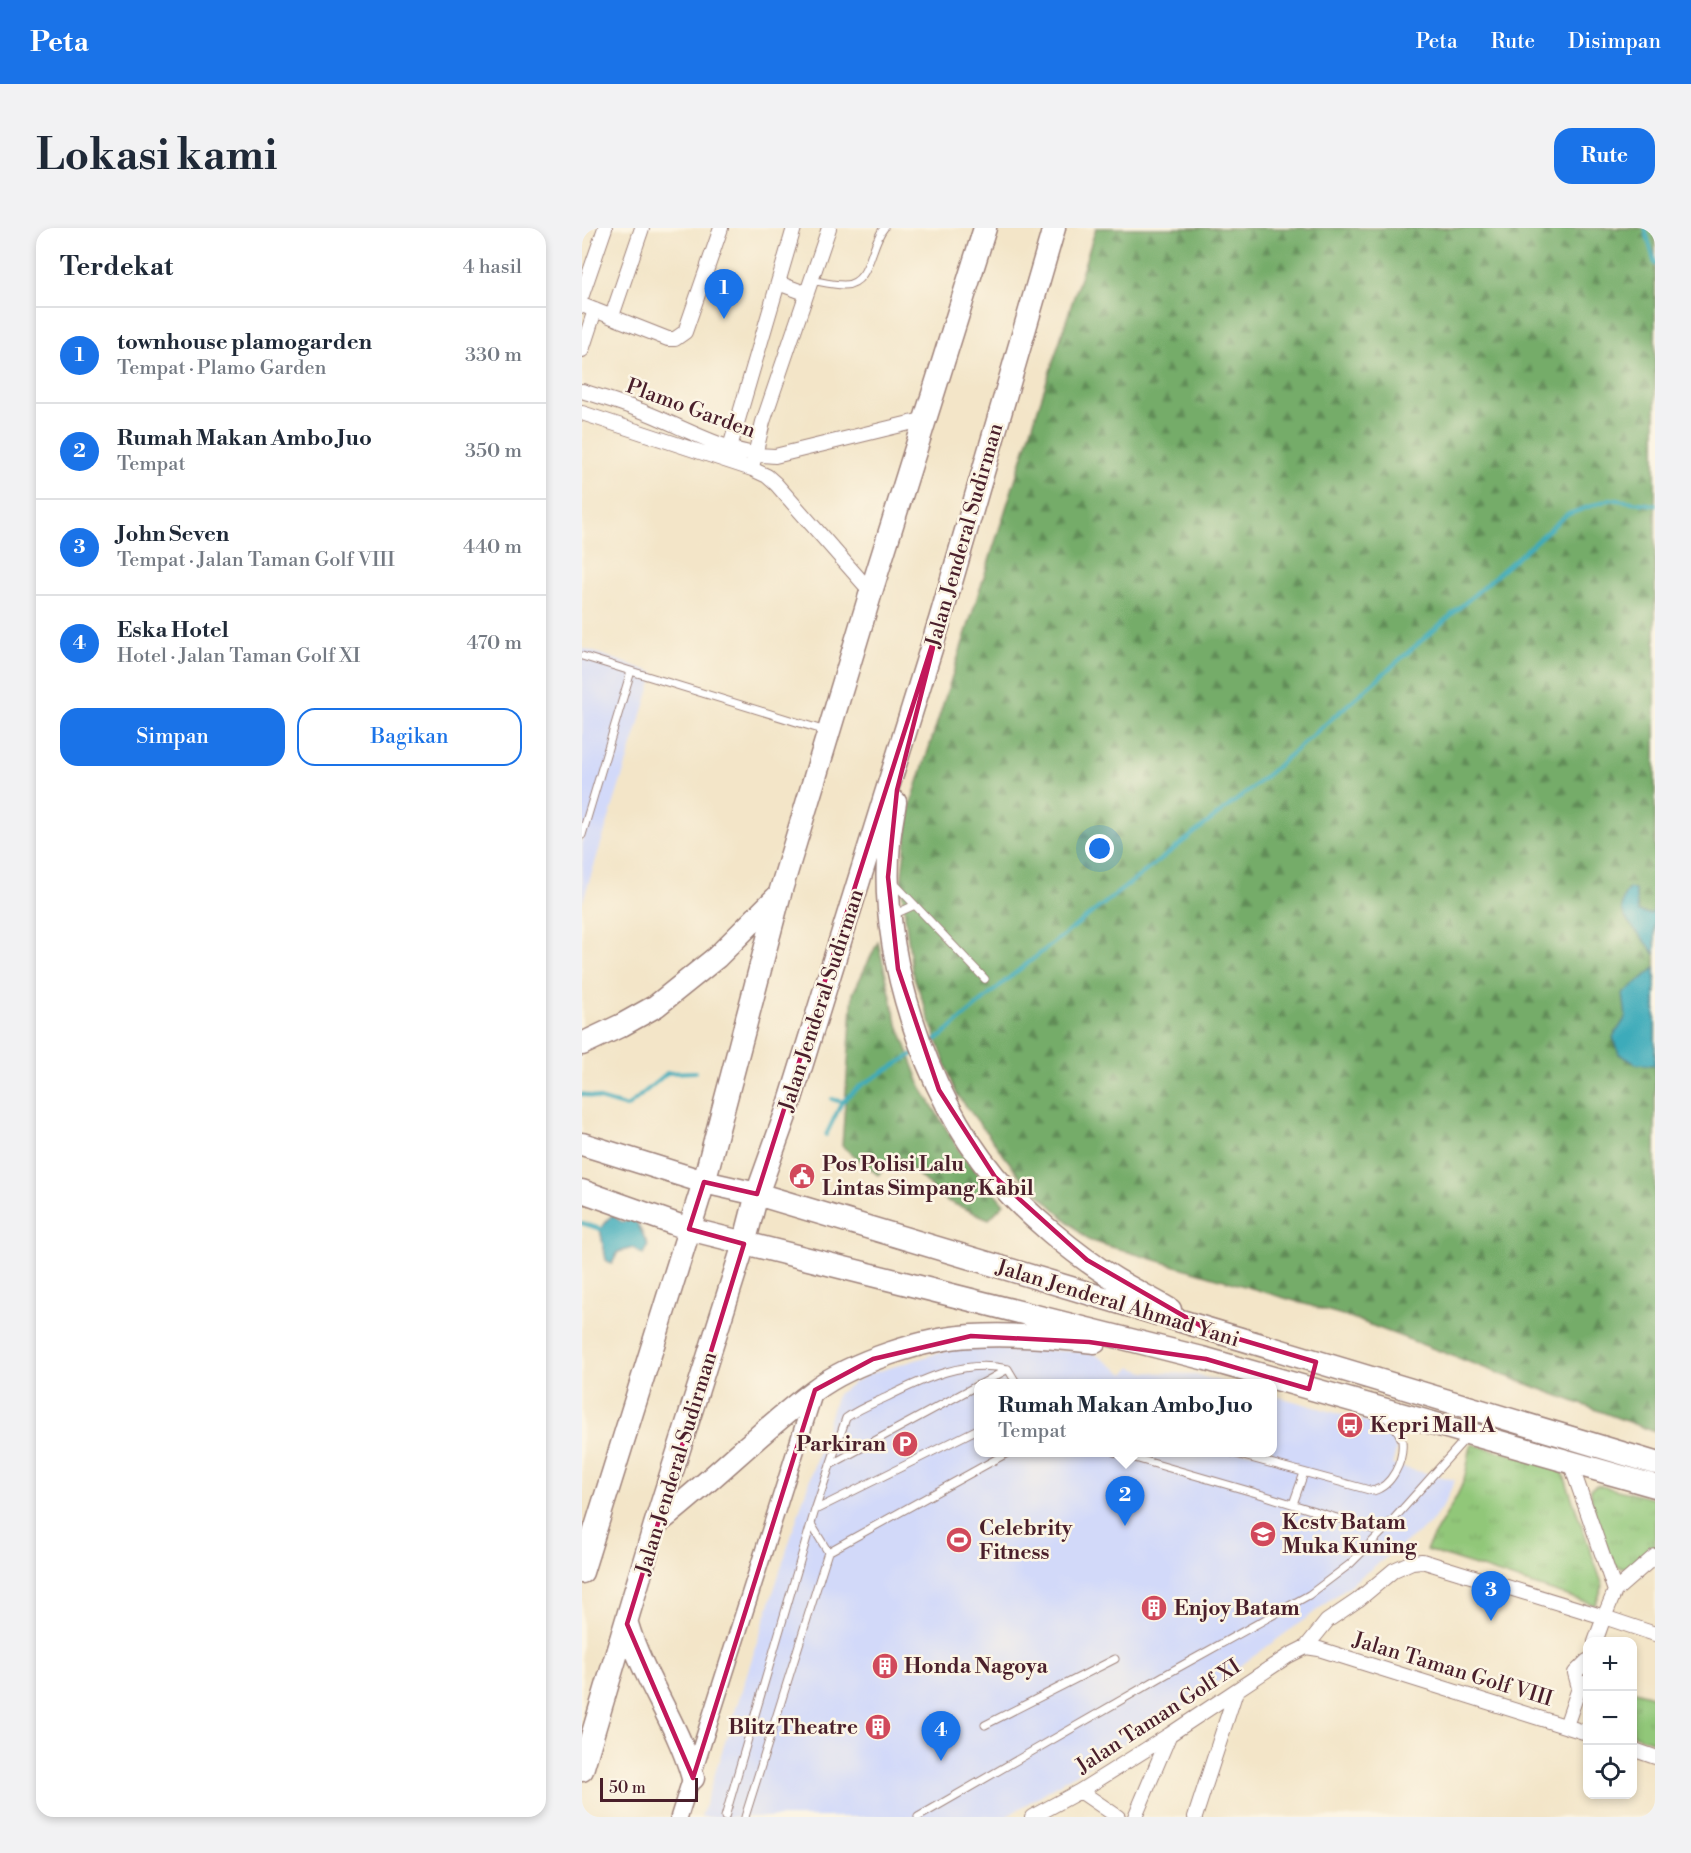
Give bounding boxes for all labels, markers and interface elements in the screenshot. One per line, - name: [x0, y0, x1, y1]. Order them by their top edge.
- text: Peta: [30, 25, 89, 60]
- text: Peta: [1416, 29, 1458, 55]
- text: Rute: [1491, 29, 1535, 55]
- text: Disimpan: [1568, 29, 1661, 55]
- button: Rute: [1554, 128, 1655, 184]
- text: Lokasi kami: [36, 130, 277, 183]
- text: Terdekat: [60, 251, 173, 283]
- text: 4 hasil: [463, 255, 522, 280]
- pin: 1: [704, 270, 744, 319]
- text: townhouse plamogarden: [117, 329, 372, 356]
- text: 1: [75, 343, 84, 368]
- text: 330 m: [465, 343, 522, 368]
- text: Tempat · Plamo Garden: [117, 356, 326, 381]
- street label: Plamo Garden: [622, 374, 759, 445]
- street label: Jalan Jenderal Sudirman: [920, 420, 1010, 651]
- text: Rumah Makan Ambo Juo: [117, 425, 372, 452]
- text: 2: [73, 439, 86, 464]
- text: 350 m: [465, 439, 522, 464]
- text: Tempat: [117, 452, 186, 477]
- text: John Seven: [117, 521, 229, 548]
- text: 3: [73, 535, 86, 560]
- text: 440 m: [463, 535, 522, 560]
- text: Tempat · Jalan Taman Golf VIII: [117, 548, 395, 573]
- text: Eska Hotel: [117, 617, 229, 644]
- text: 4: [73, 631, 86, 656]
- text: 470 m: [466, 631, 522, 656]
- text: Hotel · Jalan Taman Golf XI: [117, 644, 360, 669]
- button: Simpan: [60, 708, 285, 766]
- button: Bagikan: [297, 708, 522, 766]
- your location: [1085, 834, 1114, 863]
- street label: Jalan Jenderal Sudirman: [773, 886, 870, 1116]
- place label: Pos Polisi Lalu Lintas Simpang Kabil: [822, 1152, 1034, 1202]
- public building icon: Pos Polisi Lalu Lintas Simpang Kabil: [787, 1161, 817, 1191]
- street label: Jalan Jenderal Ahmad Yani: [992, 1254, 1243, 1353]
- street label: Jalan Jenderal Sudirman: [630, 1348, 723, 1579]
- popup: [974, 1379, 1277, 1457]
- text: Rumah Makan Ambo Juo: [998, 1392, 1253, 1419]
- bus stop icon: Kepri Mall A: [1335, 1410, 1365, 1440]
- place label: Kepri Mall A: [1370, 1413, 1496, 1439]
- text: Tempat: [998, 1419, 1067, 1444]
- parking icon: Parkiran: [890, 1429, 920, 1459]
- place label: Parkiran: [796, 1432, 886, 1458]
- pin: 2: [1106, 1476, 1144, 1526]
- place label: Kcstv Batam Muka Kuning: [1282, 1510, 1418, 1560]
- place label: Celebrity Fitness: [979, 1516, 1073, 1566]
- school or university icon: Kcstv Batam Muka Kuning: [1248, 1519, 1278, 1549]
- sports icon: Celebrity Fitness: [944, 1525, 974, 1555]
- pin: 3: [1472, 1572, 1510, 1621]
- building icon: Enjoy Batam: [1139, 1593, 1169, 1623]
- place label: Enjoy Batam: [1174, 1596, 1300, 1622]
- street label: Jalan Taman Golf VIII: [1349, 1627, 1556, 1713]
- map controls: [1583, 1637, 1637, 1799]
- button: +: [1583, 1637, 1637, 1691]
- building icon: Honda Nagoya: [870, 1651, 900, 1681]
- place label: Honda Nagoya: [904, 1654, 1048, 1680]
- street label: Jalan Taman Golf XI: [1071, 1654, 1246, 1780]
- button: −: [1583, 1691, 1637, 1745]
- building icon: Blitz Theatre: [863, 1712, 893, 1742]
- pin: 4: [922, 1712, 960, 1761]
- place label: Blitz Theatre: [728, 1715, 858, 1741]
- button: locate: [1583, 1745, 1637, 1799]
- scale bar: [600, 1775, 698, 1802]
- text: 50 m: [609, 1778, 646, 1798]

